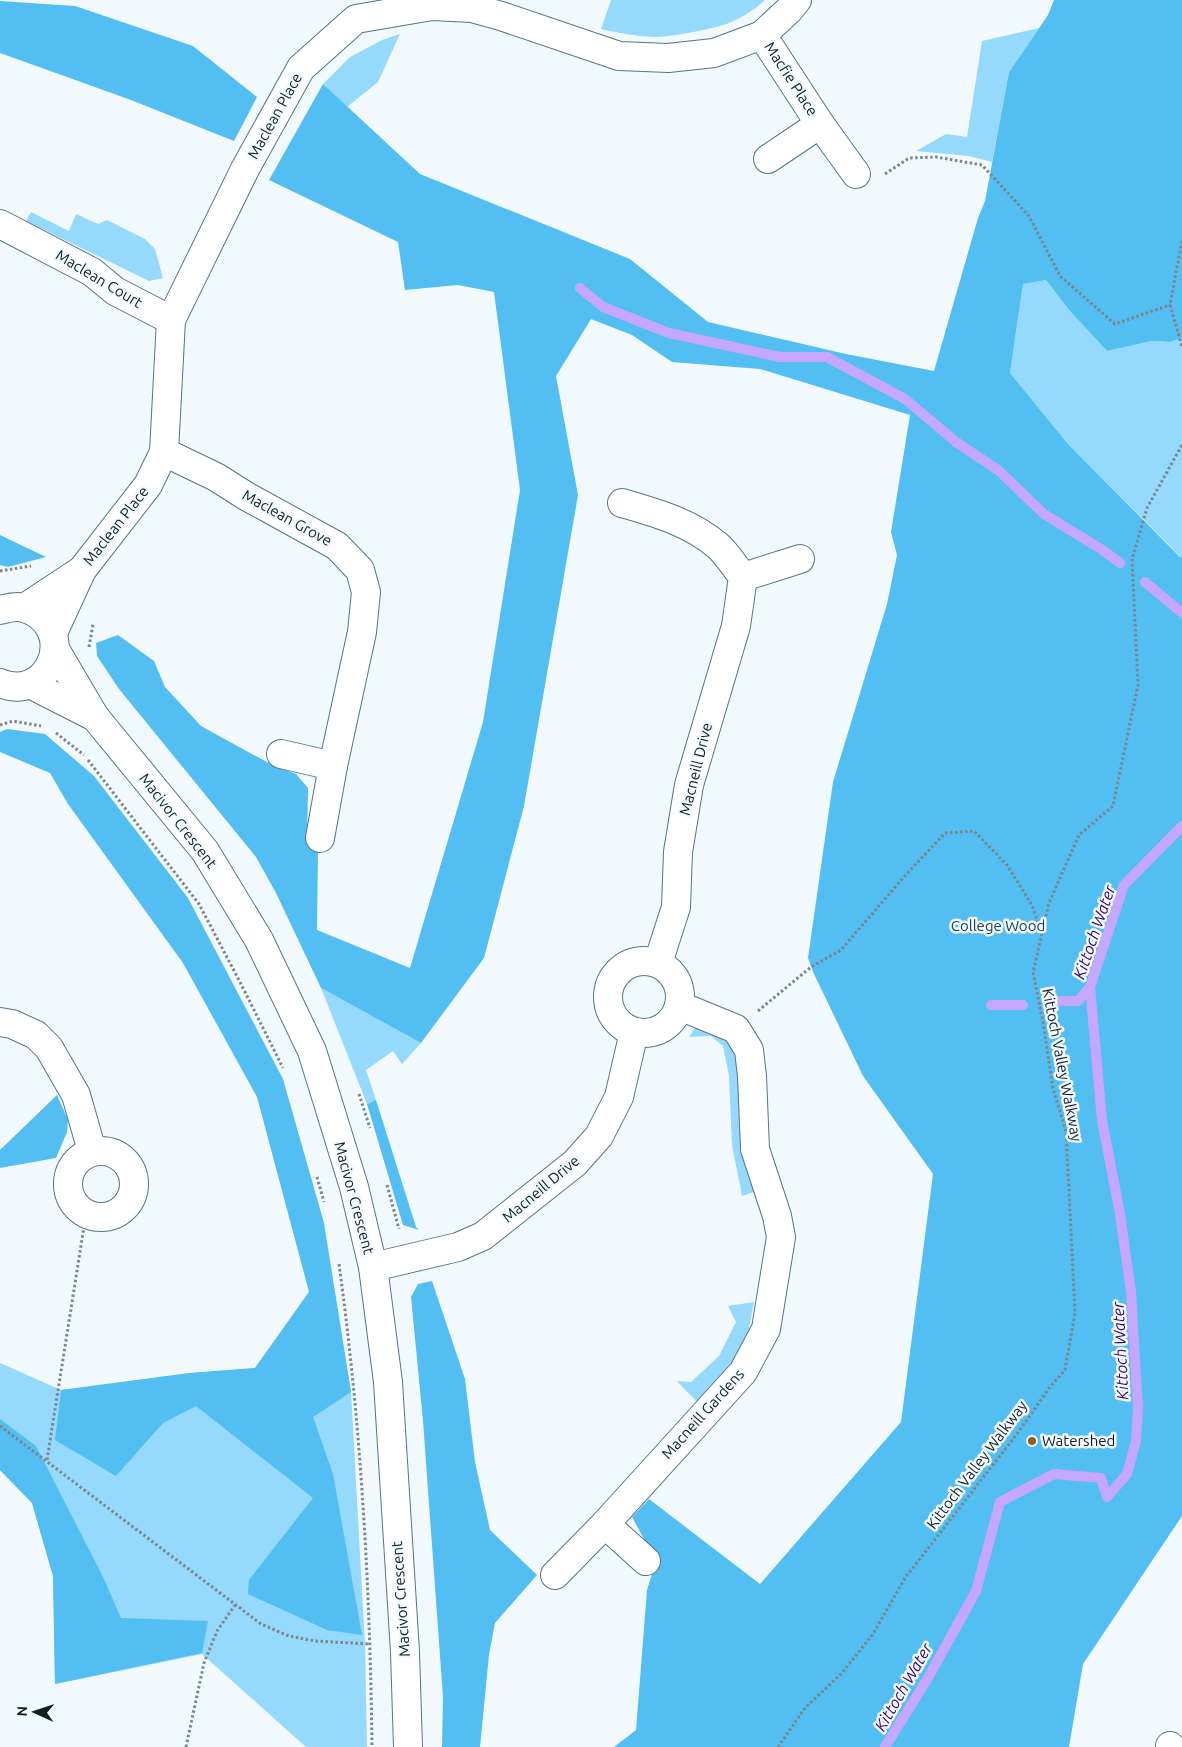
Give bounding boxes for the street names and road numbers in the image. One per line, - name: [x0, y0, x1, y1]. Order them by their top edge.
- street label: Macfie Place: [761, 39, 822, 119]
- street label: Maclean Place: [244, 70, 305, 162]
- street label: Maclean Court: [53, 246, 146, 311]
- street label: Maclean Place: [80, 483, 152, 569]
- street label: Maclean Grove: [240, 486, 335, 549]
- street label: Macneill Drive: [676, 721, 715, 817]
- street label: Macivor Crescent: [136, 770, 221, 872]
- street label: Kittoch Valley Walkway: [1039, 987, 1086, 1143]
- street label: Macivor Crescent: [331, 1140, 378, 1256]
- street label: Macneill Drive: [499, 1152, 583, 1226]
- street label: Macneill Gardens: [658, 1365, 747, 1462]
- street label: Kittoch Valley Walkway: [923, 1397, 1030, 1532]
- street label: Macivor Crescent: [388, 1541, 413, 1657]

